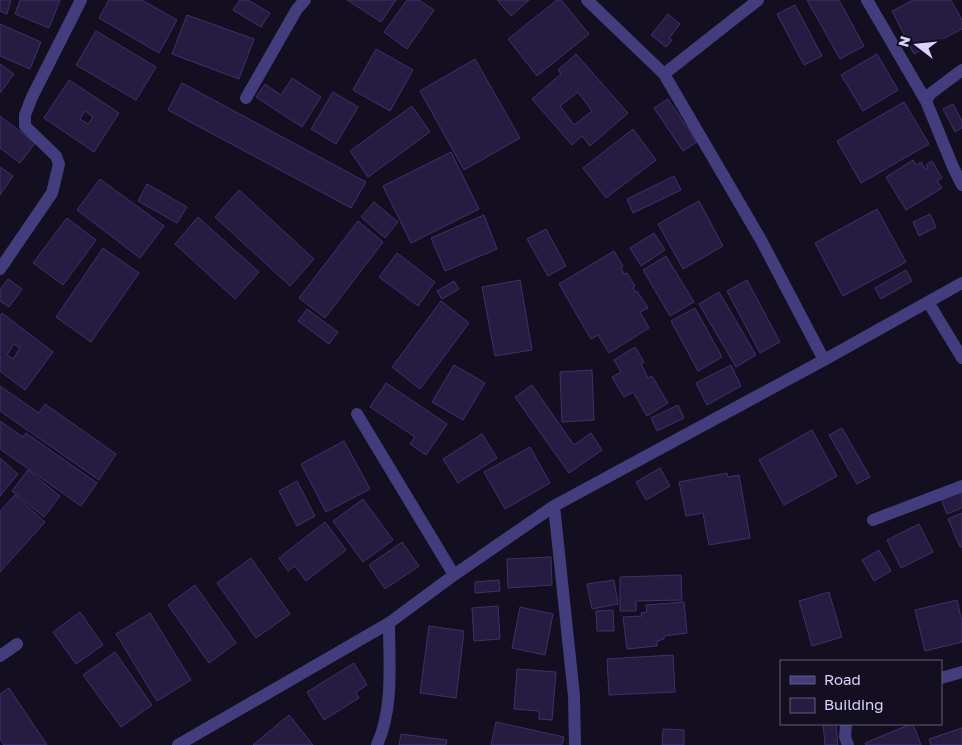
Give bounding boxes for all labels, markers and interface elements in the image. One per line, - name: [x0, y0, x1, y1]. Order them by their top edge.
- north arrow: [892, 20, 942, 70]
- text: N: [894, 34, 914, 49]
- legend: [780, 660, 942, 725]
- text: Road: [824, 670, 861, 688]
- text: Building: [824, 695, 884, 713]

